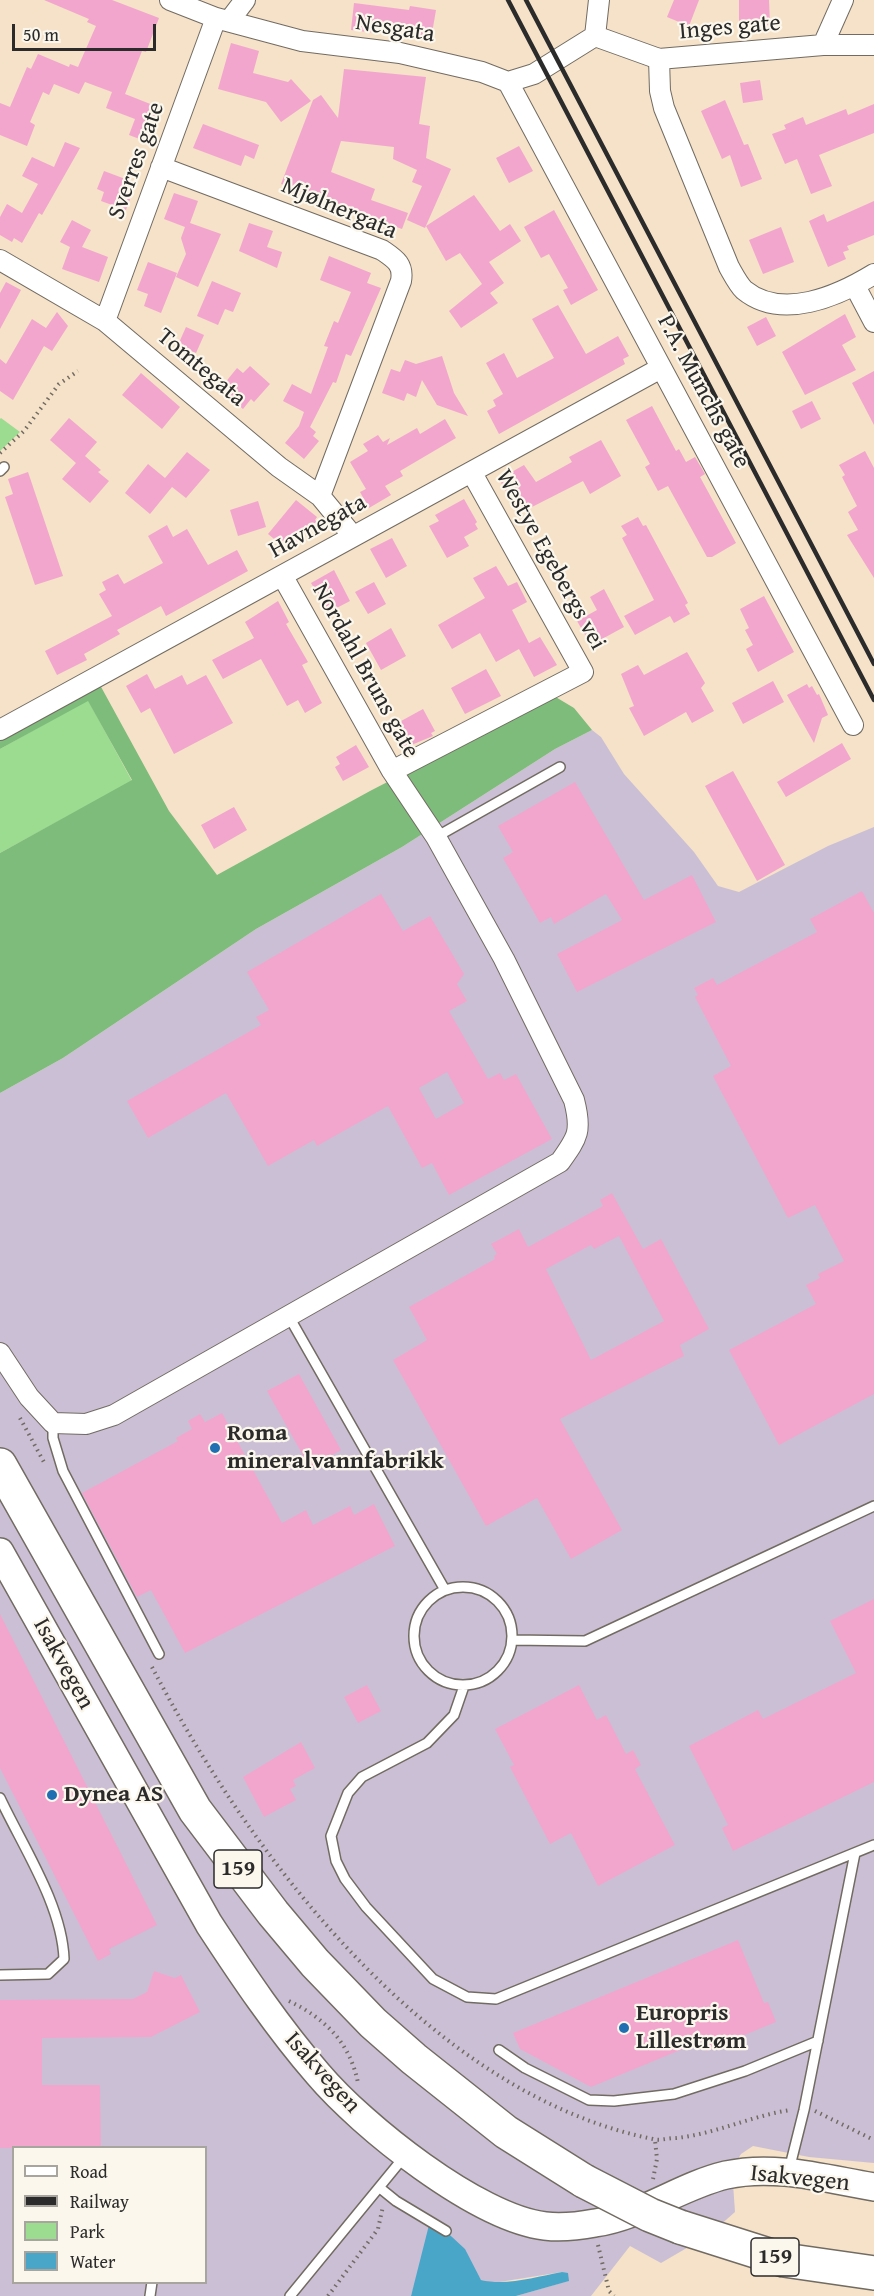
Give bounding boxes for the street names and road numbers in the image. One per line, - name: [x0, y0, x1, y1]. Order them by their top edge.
- street label: Nesgata: [353, 9, 437, 49]
- street label: Inges gate: [678, 9, 782, 47]
- street label: Sverres gate: [102, 98, 172, 224]
- street label: Mjølnergata: [277, 172, 401, 246]
- street label: P.A. Munchs gate: [650, 310, 756, 474]
- street label: Tomtegata: [151, 323, 251, 413]
- street label: Westye Egebergs vei: [488, 465, 612, 655]
- street label: Havnegata: [264, 489, 372, 565]
- street label: Nordahl Bruns gate: [305, 579, 425, 763]
- street label: Isakvegen: [26, 1613, 100, 1715]
- road number: 159: [214, 1850, 262, 1888]
- street label: Isakvegen: [278, 2026, 366, 2120]
- street label: Isakvegen: [749, 2159, 851, 2199]
- road number: 159: [751, 2238, 799, 2276]

